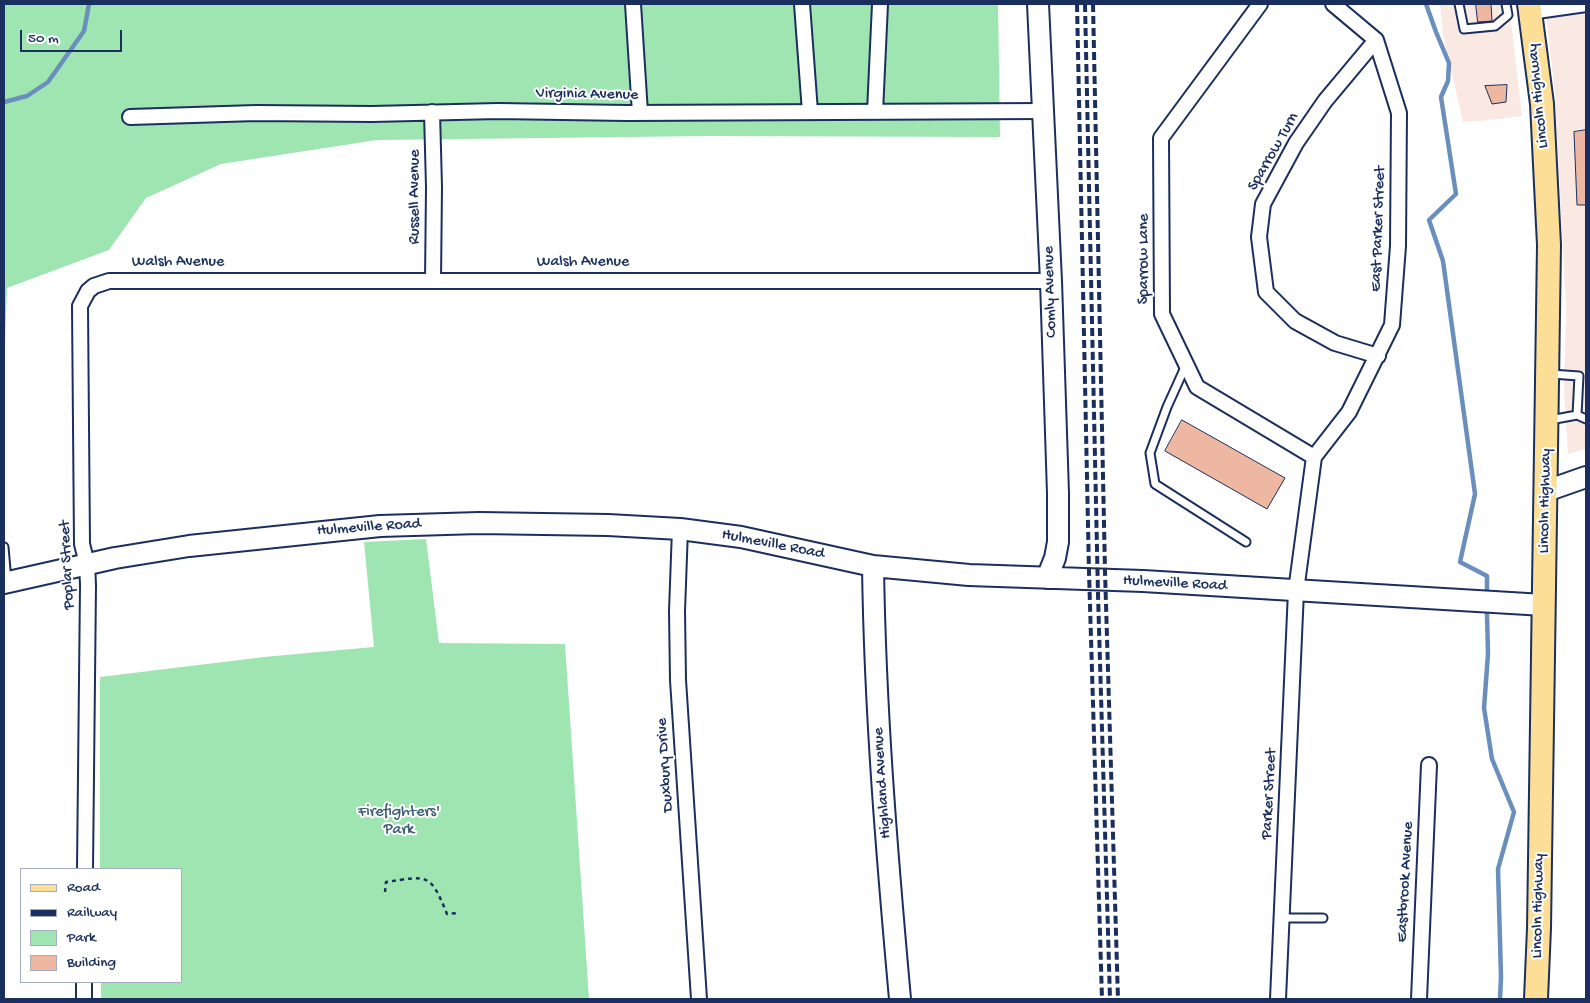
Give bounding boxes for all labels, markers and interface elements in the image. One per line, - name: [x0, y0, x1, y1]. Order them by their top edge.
- scale bar: [22, 20, 125, 52]
- text: 50 m: [28, 30, 59, 48]
- street label: Lincoln Highway: [1524, 43, 1554, 149]
- street label: Virginia Avenue: [536, 85, 638, 105]
- street label: Sparrow Turn: [1244, 110, 1304, 194]
- street label: Russell Avenue: [406, 150, 426, 244]
- street label: East Parker Street: [1367, 166, 1391, 292]
- street label: Sparrow Lane: [1135, 214, 1155, 304]
- street label: Comly Avenue: [1040, 246, 1062, 338]
- street label: Walsh Avenue: [132, 253, 224, 273]
- street label: Walsh Avenue: [537, 253, 629, 273]
- street label: Lincoln Highway: [1535, 448, 1557, 554]
- street label: Hulmeville Road: [316, 515, 422, 541]
- street label: Poplar Street: [56, 520, 80, 610]
- street label: Hulmeville Road: [720, 526, 826, 564]
- street label: Hulmeville Road: [1122, 572, 1228, 596]
- street label: Duxbury Drive: [653, 717, 679, 813]
- street label: Highland Avenue: [870, 727, 896, 839]
- street label: Parker Street: [1258, 748, 1282, 840]
- park label: Firefighters' Park: [358, 803, 440, 841]
- street label: Eastbrook Avenue: [1393, 821, 1419, 943]
- street label: Lincoln Highway: [1528, 853, 1550, 959]
- legend: [20, 868, 182, 983]
- text: Road: [67, 879, 100, 897]
- text: Railway: [67, 904, 117, 922]
- text: Park: [67, 929, 96, 947]
- text: Building: [67, 954, 116, 972]

